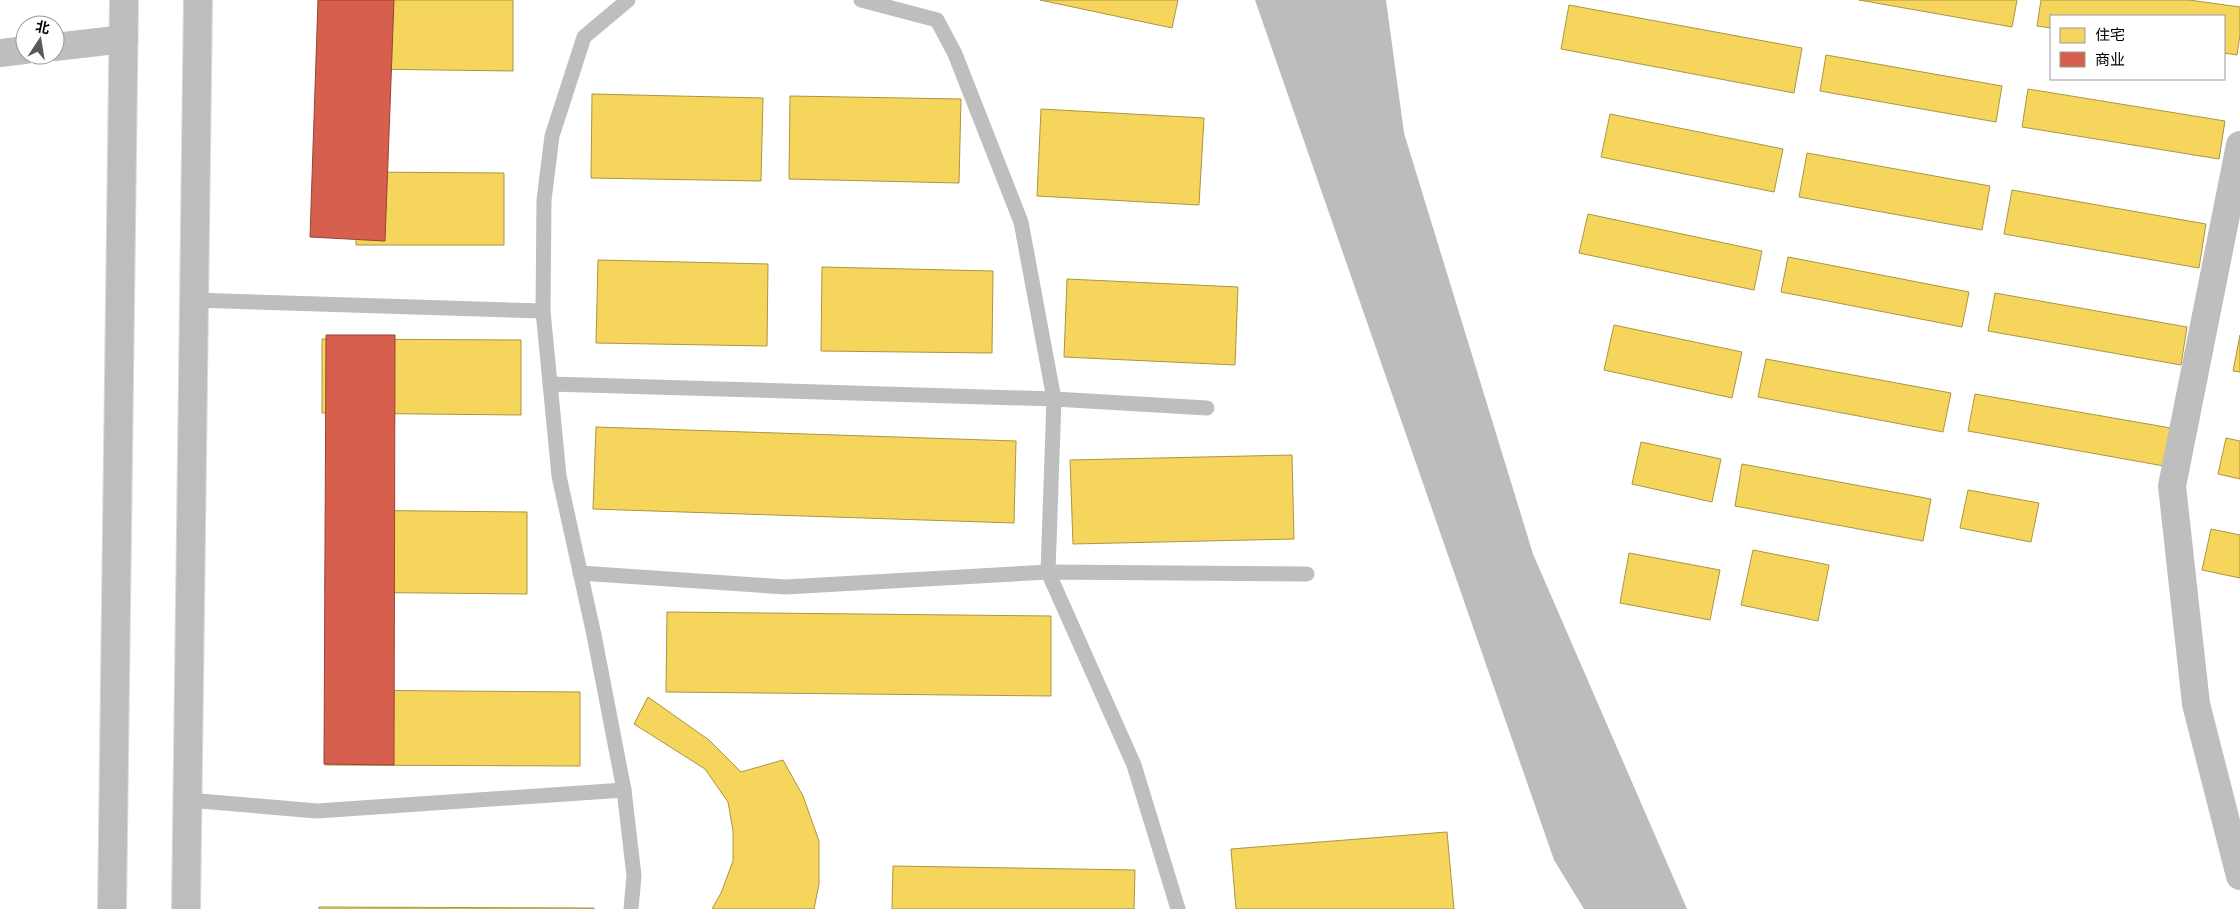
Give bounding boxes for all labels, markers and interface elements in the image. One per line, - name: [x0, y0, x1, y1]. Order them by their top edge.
- north arrow: [15, 15, 65, 65]
- legend: [2050, 15, 2225, 80]
- text: 北: [34, 17, 51, 37]
- text: 住宅: [2095, 25, 2125, 43]
- text: 商业: [2095, 50, 2125, 68]

